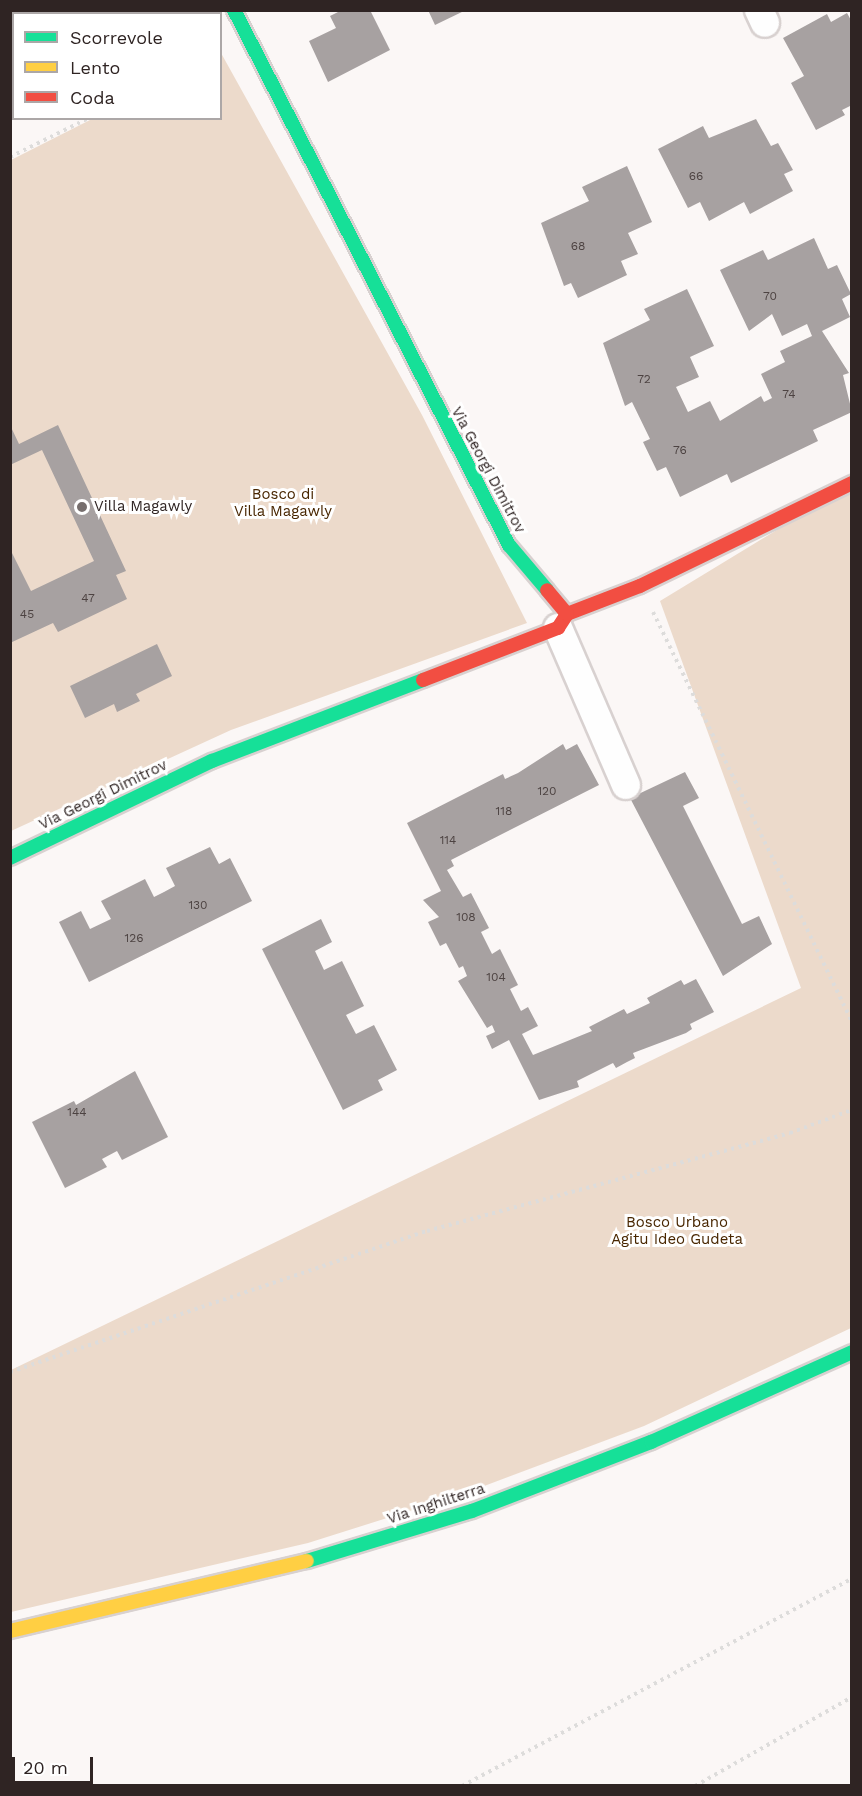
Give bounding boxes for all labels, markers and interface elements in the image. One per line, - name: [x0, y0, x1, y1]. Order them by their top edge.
- legend: [12, 12, 222, 120]
- text: Scorrevole: [70, 27, 163, 48]
- text: Lento: [70, 57, 120, 78]
- text: Coda: [70, 87, 115, 108]
- house number: 66: [689, 170, 703, 184]
- house number: 68: [571, 240, 585, 254]
- house number: 70: [763, 290, 777, 304]
- house number: 72: [637, 373, 651, 387]
- house number: 74: [782, 388, 796, 402]
- street label: Via Georgi Dimitrov: [447, 404, 529, 536]
- house number: 76: [673, 444, 687, 458]
- park label: Bosco di Villa Magawly: [234, 485, 332, 520]
- place label: Villa Magawly: [94, 498, 193, 516]
- marker: Villa Magawly: [75, 500, 89, 514]
- house number: 47: [81, 592, 95, 606]
- house number: 45: [20, 608, 34, 622]
- street label: Via Georgi Dimitrov: [36, 756, 170, 834]
- house number: 120: [537, 785, 557, 799]
- house number: 118: [496, 805, 512, 819]
- house number: 114: [440, 834, 456, 848]
- house number: 130: [188, 899, 208, 913]
- house number: 108: [456, 911, 476, 925]
- house number: 126: [125, 932, 143, 946]
- house number: 104: [486, 971, 506, 985]
- house number: 144: [67, 1106, 87, 1120]
- park label: Bosco Urbano Agitu Ideo Gudeta: [611, 1213, 743, 1248]
- street label: Via Inghilterra: [385, 1480, 487, 1528]
- scale bar: [15, 1745, 96, 1783]
- text: 20 m: [23, 1757, 68, 1778]

